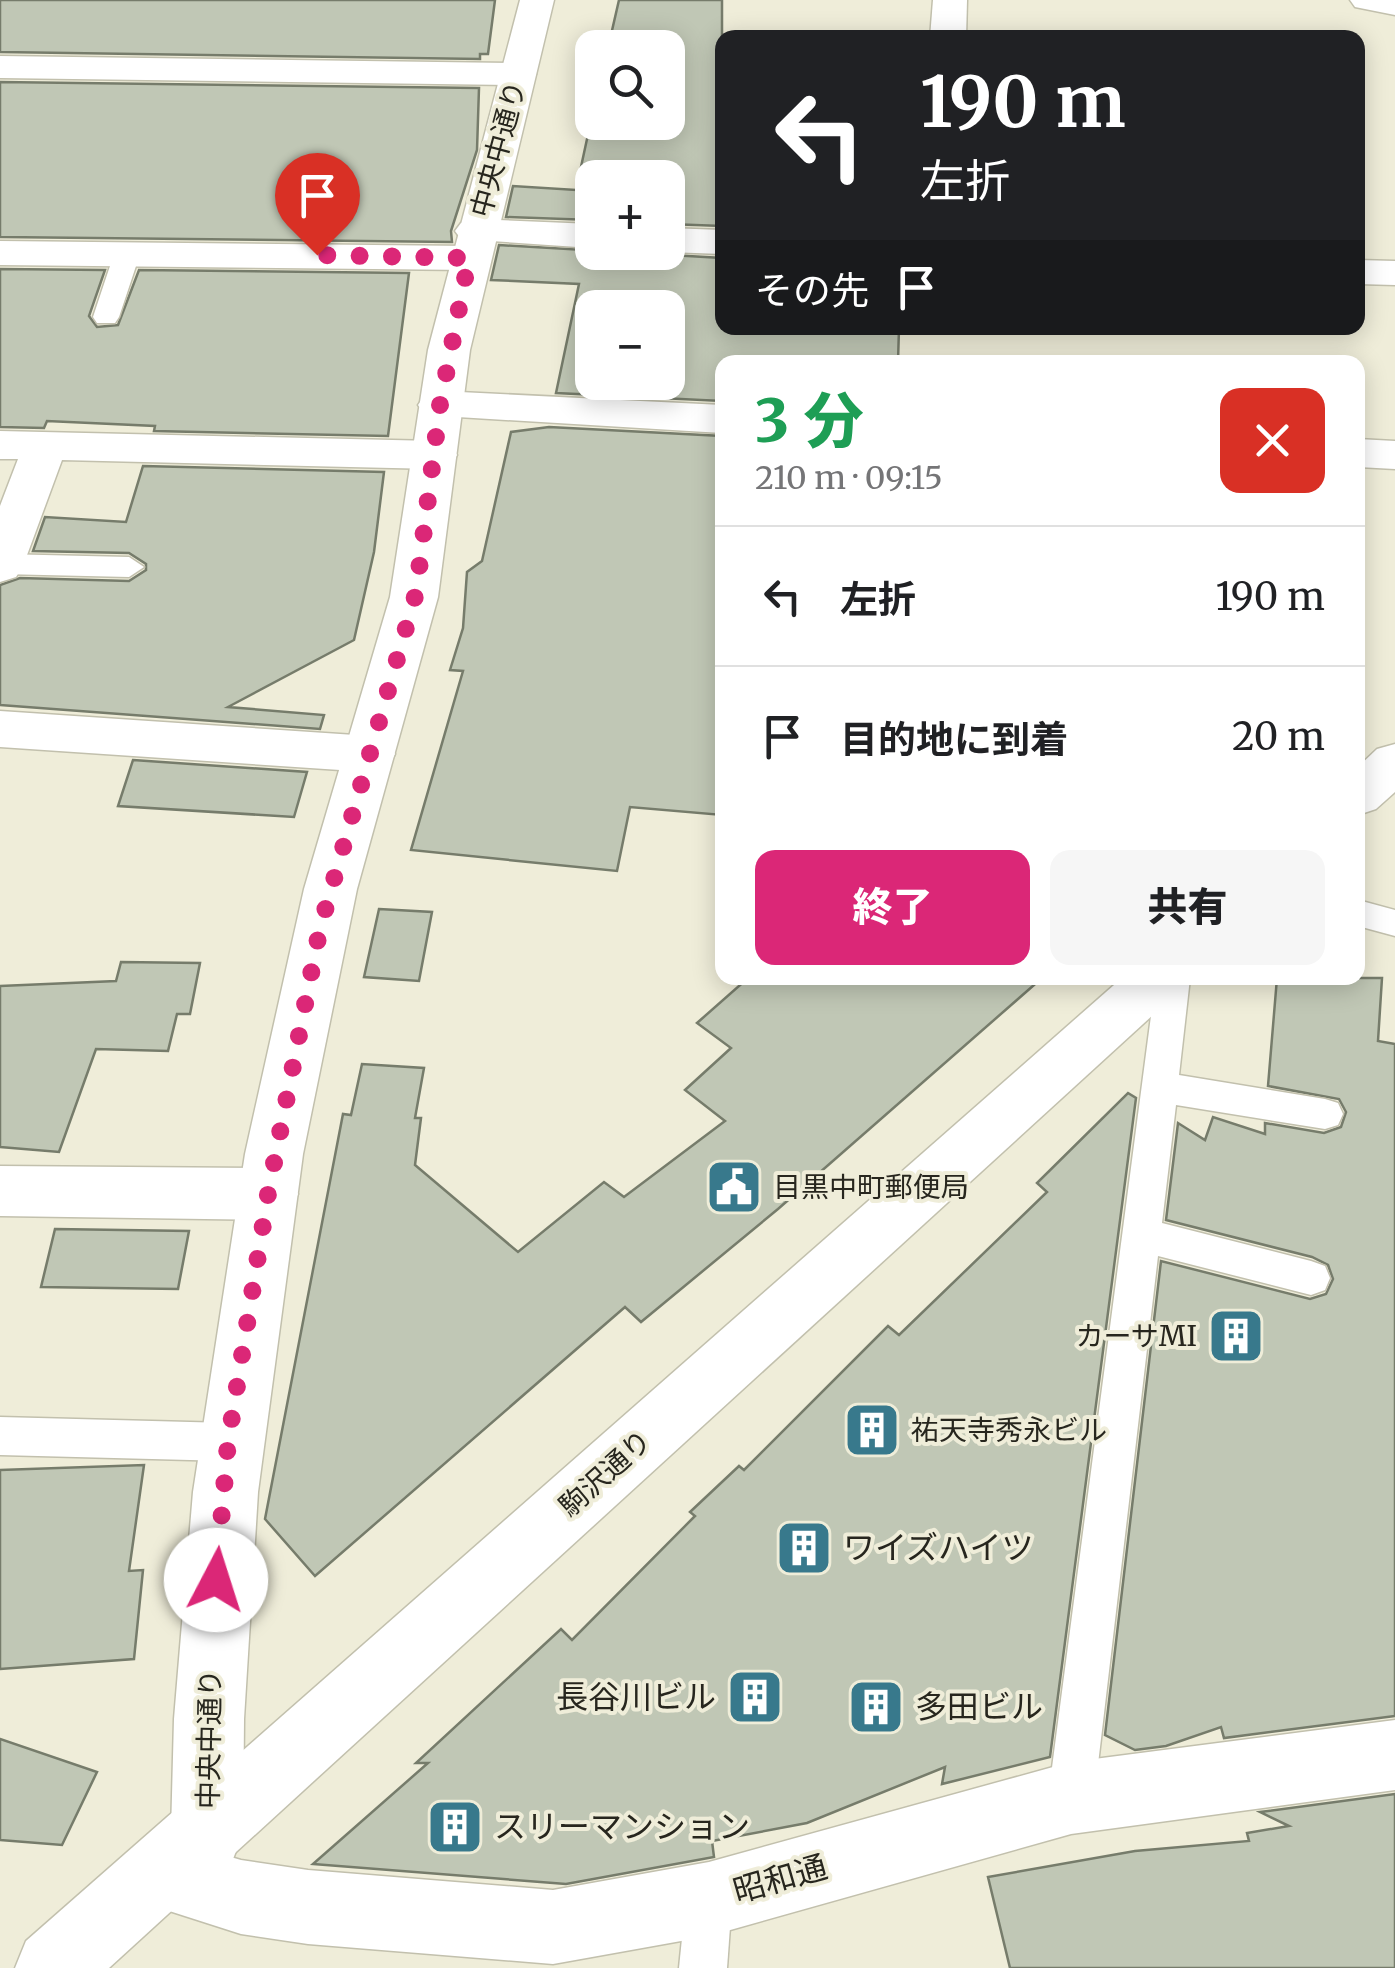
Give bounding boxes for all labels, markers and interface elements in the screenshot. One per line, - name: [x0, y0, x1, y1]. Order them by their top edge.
- map controls: [575, 30, 685, 400]
- button: search: [575, 30, 685, 140]
- text: 190 m: [920, 58, 1126, 146]
- icon: left: [755, 70, 885, 200]
- street label: 中央中通り: [462, 77, 534, 221]
- pin: [275, 153, 360, 256]
- text: 左折: [920, 153, 1010, 209]
- button: +: [575, 160, 685, 270]
- icon: arrive: [290, 168, 345, 223]
- icon: arrive: [889, 260, 944, 315]
- text: その先: [755, 267, 869, 314]
- button: −: [575, 290, 685, 400]
- text: 3 分: [755, 383, 864, 458]
- button: close: [1220, 388, 1325, 493]
- text: 210 m · 09:15: [755, 458, 943, 498]
- icon: left: [755, 569, 810, 624]
- text: 190 m: [1215, 573, 1325, 620]
- text: 左折: [840, 576, 916, 623]
- icon: arrive: [755, 709, 810, 764]
- text: 20 m: [1232, 713, 1325, 760]
- text: 目的地に到着: [840, 716, 1068, 763]
- button: 終了: [755, 850, 1030, 965]
- button: 共有: [1050, 850, 1325, 965]
- public building icon: 目黒中町郵便局: [704, 1157, 764, 1217]
- place label: 目黒中町郵便局: [773, 1169, 969, 1205]
- building icon: カーサMI: [1206, 1306, 1266, 1366]
- place label: カーサMI: [1075, 1318, 1197, 1354]
- building icon: 祐天寺秀永ビル: [842, 1400, 902, 1460]
- place label: 祐天寺秀永ビル: [911, 1412, 1107, 1448]
- street label: 駒沢通り: [551, 1422, 659, 1524]
- building icon: ワイズハイツ: [774, 1518, 834, 1578]
- position arrow: [164, 1528, 268, 1632]
- place label: ワイズハイツ: [843, 1528, 1033, 1568]
- building icon: 長谷川ビル: [725, 1667, 785, 1727]
- street label: 中央中通り: [190, 1669, 228, 1809]
- place label: 長谷川ビル: [556, 1677, 716, 1717]
- building icon: 多田ビル: [846, 1677, 906, 1737]
- place label: 多田ビル: [915, 1687, 1043, 1727]
- building icon: スリーマンション: [425, 1797, 485, 1857]
- place label: スリーマンション: [494, 1807, 750, 1847]
- street label: 昭和通: [728, 1847, 832, 1911]

